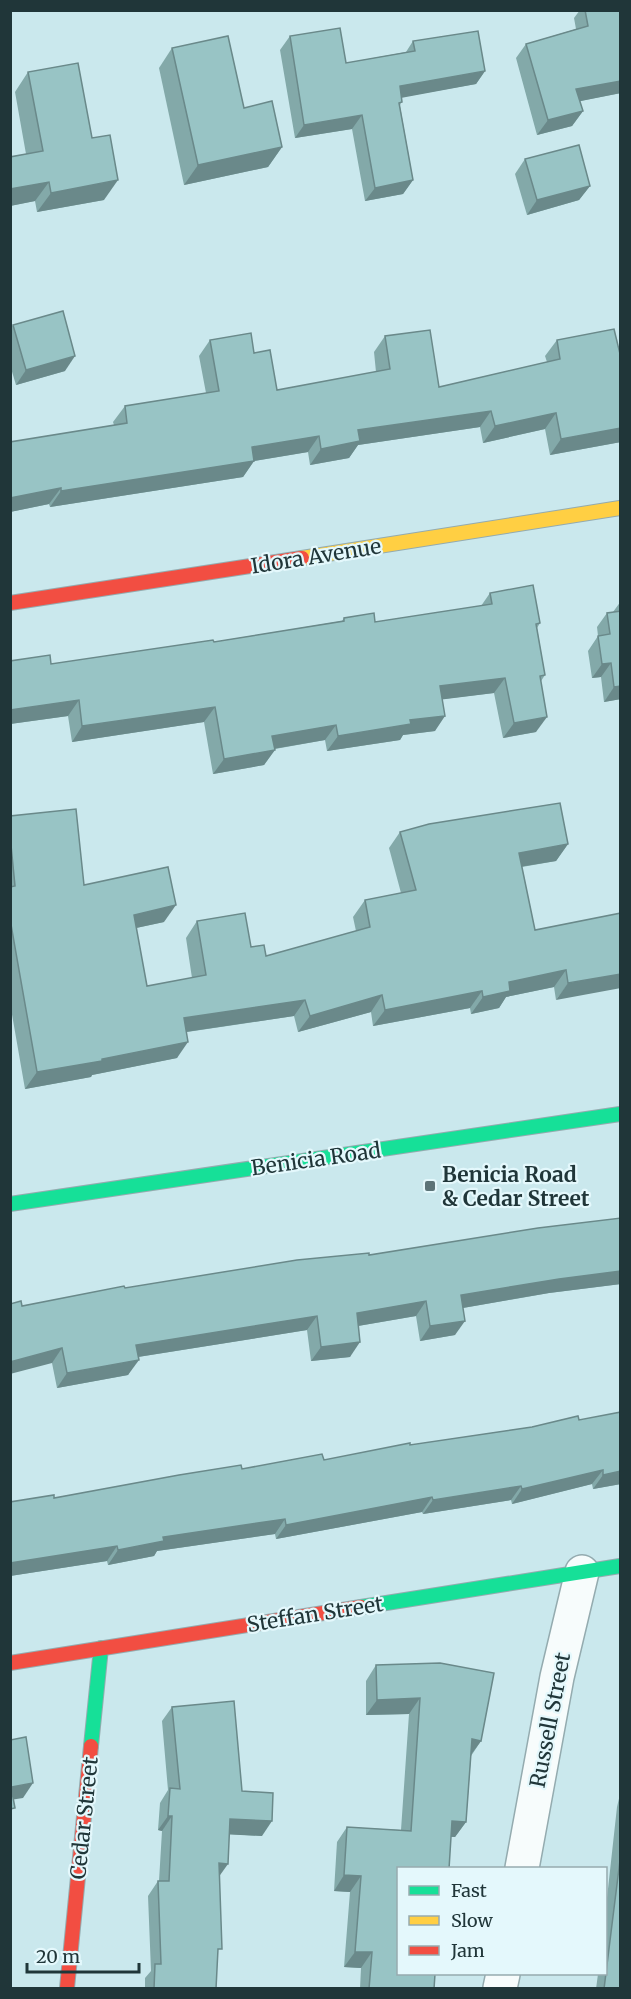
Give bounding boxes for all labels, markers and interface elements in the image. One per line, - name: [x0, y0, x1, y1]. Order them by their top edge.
- street label: Idora Avenue: [249, 532, 383, 580]
- street label: Benicia Road: [249, 1136, 383, 1181]
- place label: Benicia Road & Cedar Street: [442, 1161, 590, 1212]
- marker: Benicia Road & Cedar Street: [423, 1179, 437, 1193]
- street label: Steffan Street: [245, 1590, 385, 1638]
- street label: Russell Street: [524, 1650, 576, 1790]
- street label: Cedar Street: [64, 1755, 104, 1881]
- legend: [397, 1867, 607, 1975]
- text: Fast: [451, 1879, 487, 1902]
- text: Slow: [451, 1909, 494, 1932]
- scale bar: [27, 1936, 140, 1974]
- text: Jam: [450, 1939, 485, 1962]
- text: 20 m: [36, 1945, 80, 1968]

